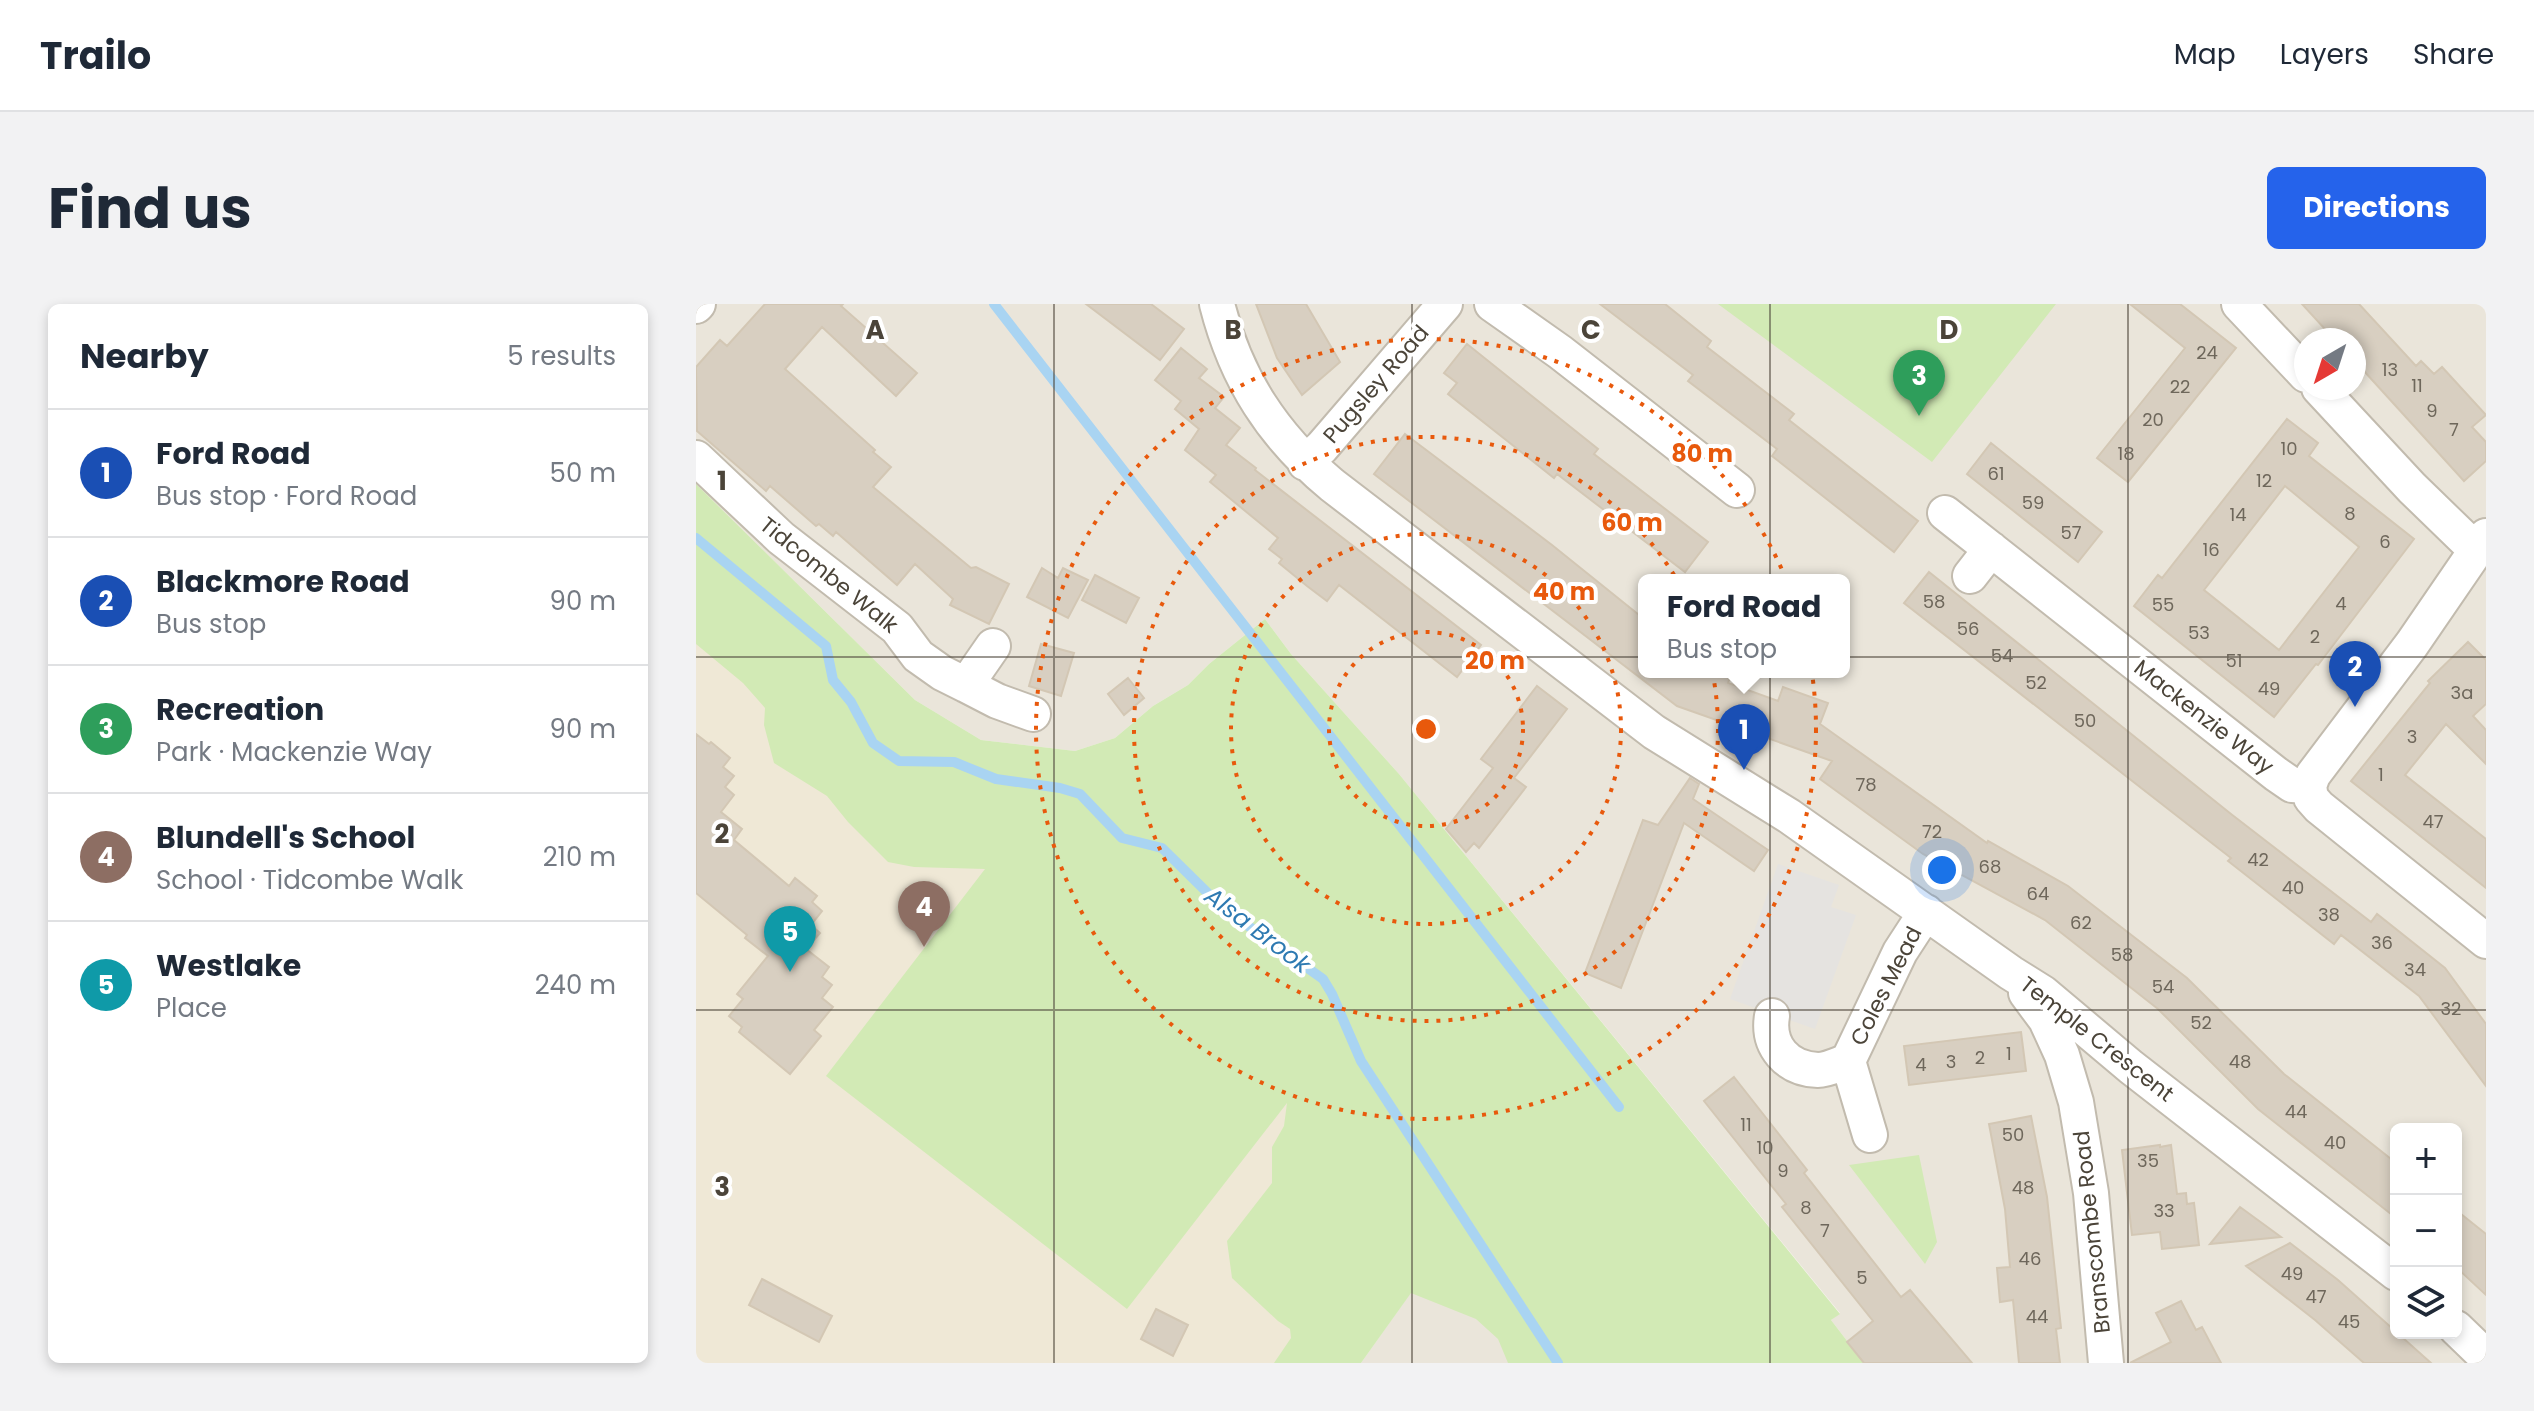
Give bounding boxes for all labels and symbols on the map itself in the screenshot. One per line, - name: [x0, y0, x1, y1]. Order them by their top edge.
- text: A: [865, 312, 885, 348]
- text: B: [1224, 312, 1242, 348]
- text: C: [1581, 312, 1601, 348]
- text: D: [1940, 312, 1959, 348]
- street label: Pugsley Road: [1316, 318, 1436, 450]
- north arrow: [2294, 328, 2366, 400]
- house number: 24: [2196, 340, 2218, 365]
- pin: 3: [1893, 350, 1945, 416]
- house number: 13: [2382, 357, 2398, 382]
- house number: 11: [2411, 373, 2423, 398]
- house number: 22: [2170, 374, 2190, 399]
- house number: 9: [2426, 398, 2438, 423]
- house number: 20: [2142, 407, 2164, 432]
- house number: 7: [2449, 417, 2459, 442]
- house number: 10: [2280, 436, 2298, 461]
- text: 80 m: [1671, 437, 1733, 470]
- house number: 18: [2117, 441, 2135, 466]
- house number: 61: [1987, 461, 2005, 486]
- text: 1: [717, 463, 727, 499]
- house number: 12: [2256, 468, 2272, 493]
- house number: 59: [2022, 490, 2044, 515]
- house number: 8: [2344, 501, 2356, 526]
- house number: 14: [2229, 502, 2247, 527]
- text: 60 m: [1601, 506, 1663, 539]
- street label: Tidcombe Walk: [753, 510, 905, 641]
- house number: 57: [2060, 520, 2082, 545]
- house number: 6: [2379, 529, 2391, 554]
- house number: 16: [2202, 537, 2220, 562]
- text: 40 m: [1533, 575, 1595, 608]
- house number: 58: [1923, 589, 1945, 614]
- house number: 4: [2335, 591, 2347, 616]
- house number: 55: [2152, 592, 2174, 617]
- house number: 56: [1957, 616, 1979, 641]
- house number: 53: [2188, 620, 2210, 645]
- house number: 2: [2310, 624, 2320, 649]
- pin: 2: [2329, 641, 2381, 707]
- house number: 54: [1991, 643, 2013, 668]
- text: 20 m: [1465, 644, 1525, 677]
- house number: 51: [2225, 648, 2243, 673]
- street label: Mackenzie Way: [2128, 652, 2281, 782]
- house number: 52: [2025, 670, 2047, 695]
- house number: 49: [2258, 676, 2280, 701]
- house number: 3a: [2451, 680, 2473, 705]
- pin: 1: [1718, 704, 1770, 770]
- house number: 50: [2074, 708, 2096, 733]
- centre of rings: [1412, 715, 1440, 743]
- house number: 3: [2407, 724, 2417, 749]
- house number: 1: [2378, 762, 2384, 787]
- house number: 78: [1855, 772, 1877, 797]
- house number: 47: [2422, 809, 2444, 834]
- text: 2: [715, 816, 730, 852]
- house number: 72: [1922, 819, 1942, 844]
- house number: 42: [2247, 847, 2269, 872]
- your location: [1922, 850, 1962, 890]
- house number: 68: [1979, 854, 2001, 879]
- house number: 40: [2282, 875, 2304, 900]
- water label: Alsa Brook: [1197, 879, 1319, 982]
- pin: 4: [898, 881, 950, 947]
- house number: 64: [2027, 881, 2049, 906]
- house number: 38: [2318, 902, 2340, 927]
- pin: 5: [764, 906, 816, 972]
- house number: 62: [2070, 910, 2092, 935]
- street label: Coles Mead: [1843, 921, 1929, 1051]
- house number: 36: [2371, 930, 2393, 955]
- house number: 58: [2111, 942, 2133, 967]
- house number: 34: [2404, 957, 2426, 982]
- street label: Temple Crescent: [2014, 969, 2180, 1109]
- house number: 54: [2152, 974, 2174, 999]
- house number: 32: [2441, 996, 2461, 1021]
- house number: 52: [2190, 1010, 2212, 1035]
- house number: 1: [2006, 1041, 2012, 1066]
- house number: 2: [1975, 1045, 1985, 1070]
- house number: 3: [1946, 1049, 1956, 1074]
- house number: 48: [2229, 1049, 2251, 1074]
- house number: 4: [1915, 1052, 1927, 1077]
- house number: 44: [2285, 1099, 2307, 1124]
- house number: 11: [1740, 1112, 1752, 1137]
- house number: 50: [2002, 1122, 2024, 1147]
- street label: Branscombe Road: [2066, 1129, 2118, 1335]
- house number: 40: [2324, 1130, 2346, 1155]
- house number: 10: [1756, 1135, 1774, 1160]
- house number: 35: [2137, 1148, 2159, 1173]
- house number: 9: [1777, 1158, 1789, 1183]
- text: 3: [714, 1169, 730, 1205]
- house number: 48: [2012, 1175, 2034, 1200]
- house number: 8: [1800, 1195, 1812, 1220]
- house number: 33: [2153, 1198, 2175, 1223]
- house number: 7: [1820, 1218, 1830, 1243]
- house number: 46: [2019, 1246, 2041, 1271]
- house number: 49: [2281, 1261, 2303, 1286]
- house number: 5: [1856, 1265, 1868, 1290]
- house number: 47: [2305, 1284, 2327, 1309]
- house number: 44: [2026, 1304, 2048, 1329]
- house number: 45: [2338, 1309, 2360, 1334]

